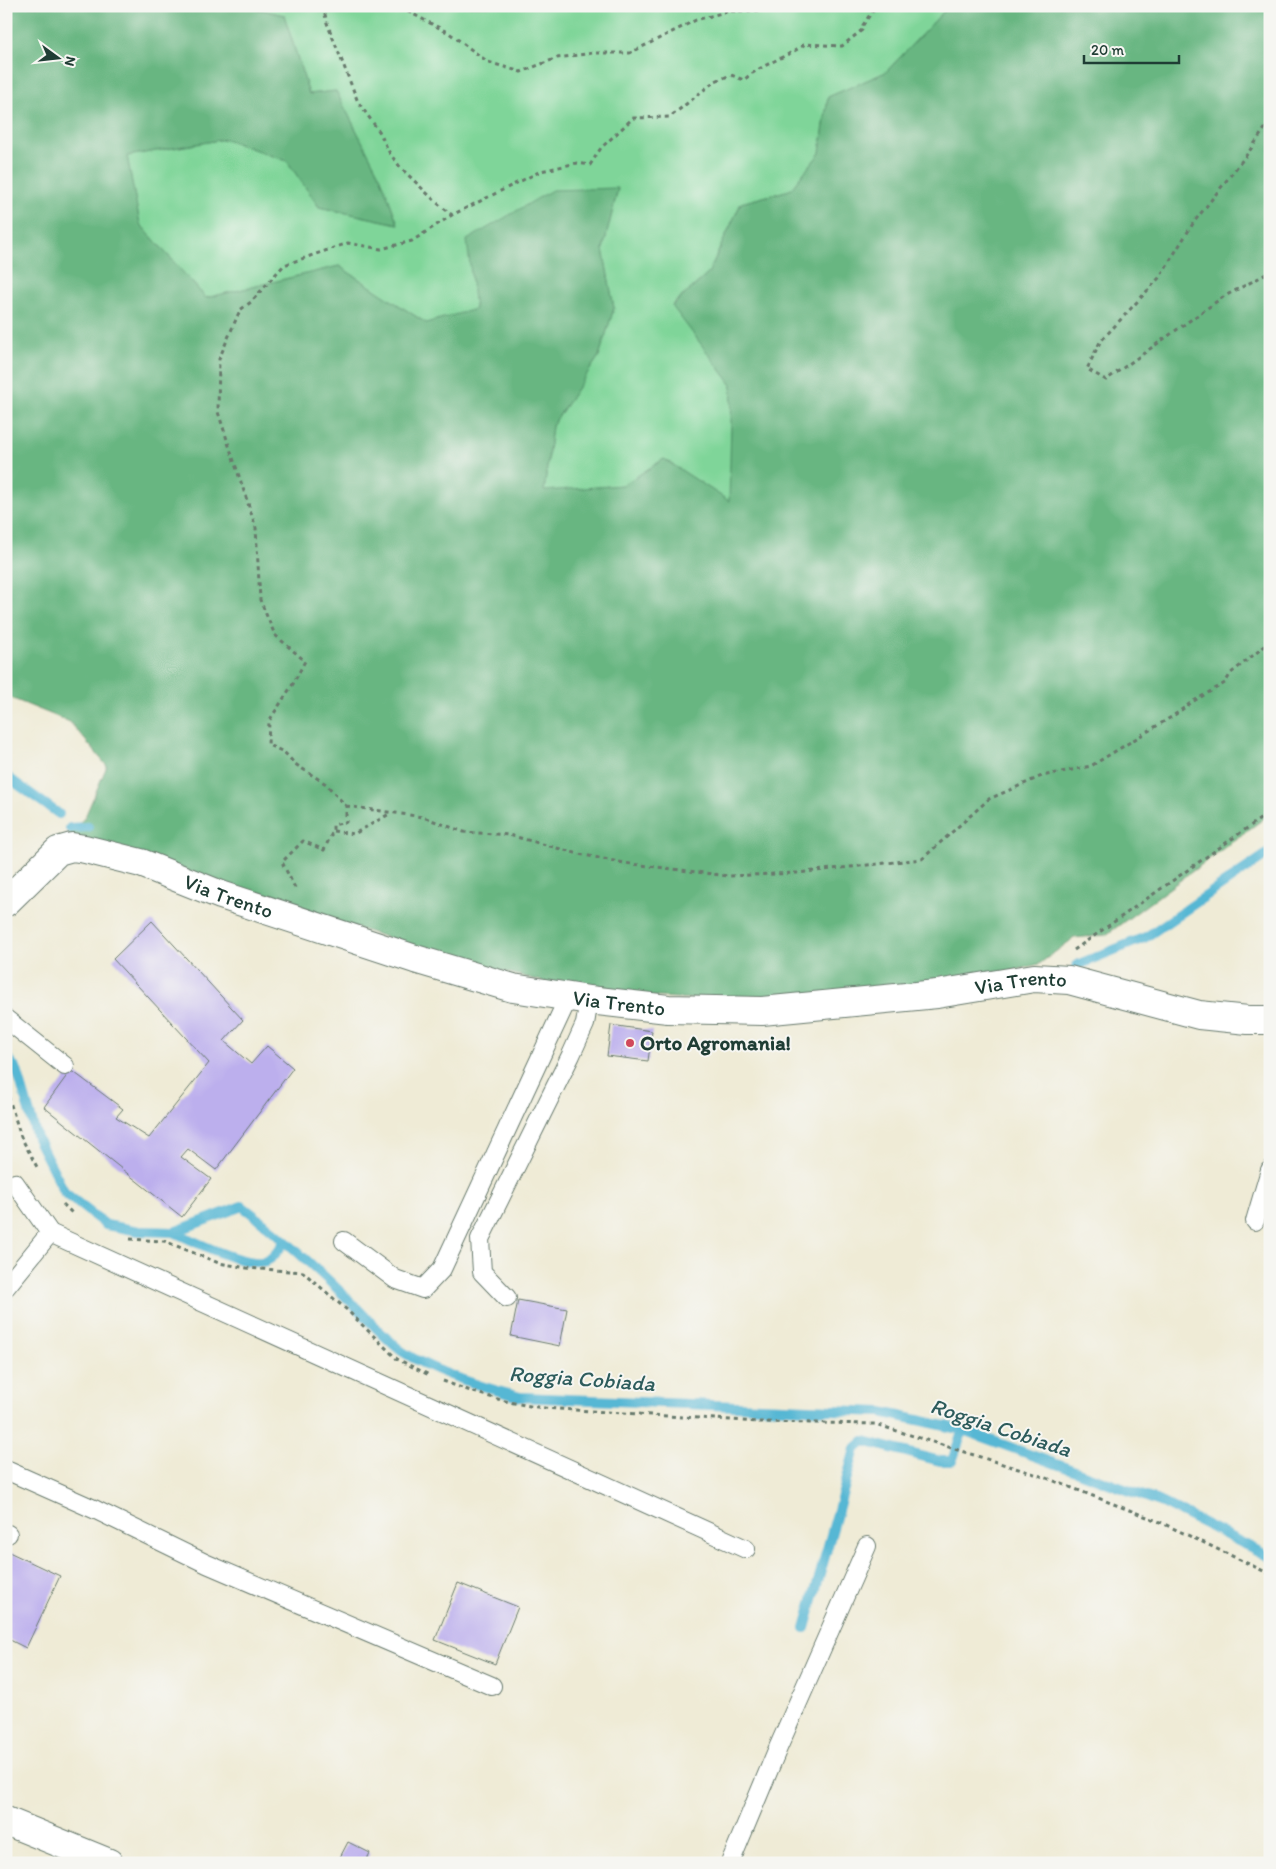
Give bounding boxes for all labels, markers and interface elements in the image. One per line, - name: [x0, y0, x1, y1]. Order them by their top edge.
- north arrow: [32, 32, 82, 82]
- scale bar: [1084, 32, 1178, 64]
- text: 20 m: [1091, 41, 1125, 59]
- text: N: [61, 54, 80, 68]
- street label: Via Trento: [180, 868, 276, 923]
- street label: Via Trento: [973, 965, 1068, 1000]
- street label: Via Trento: [571, 985, 667, 1021]
- place label: Orto Agromania!: [640, 1030, 791, 1056]
- marker: Orto Agromania!: [624, 1037, 636, 1049]
- water label: Roggia Cobiada: [508, 1360, 656, 1397]
- water label: Roggia Cobiada: [927, 1392, 1075, 1463]

